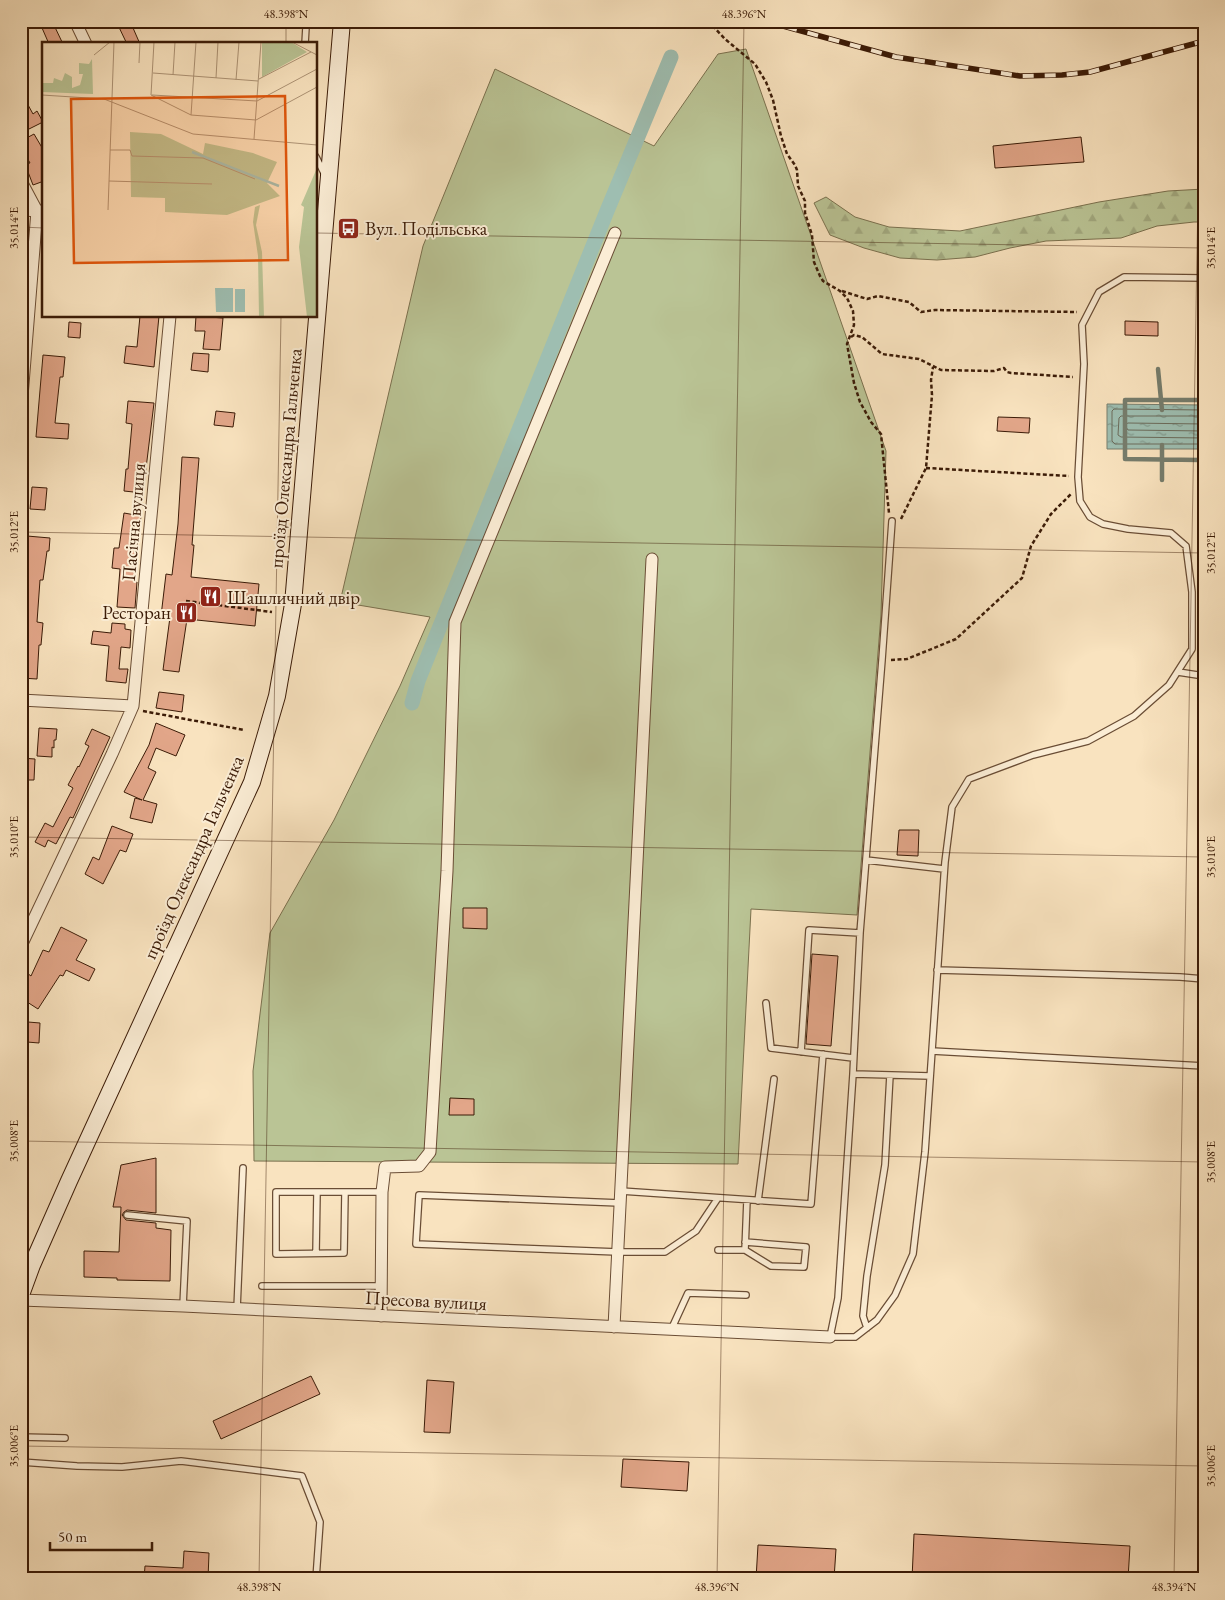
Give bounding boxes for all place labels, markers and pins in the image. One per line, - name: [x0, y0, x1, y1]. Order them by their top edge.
- bus stop icon: Вул. Подільська: [337, 216, 361, 240]
- place label: Вул. Подільська: [365, 216, 488, 241]
- restaurant icon: Шашличний двір: [199, 585, 223, 609]
- place label: Шашличний двір: [227, 585, 360, 610]
- place label: Ресторан: [102, 600, 171, 625]
- restaurant icon: Ресторан: [175, 600, 199, 624]

